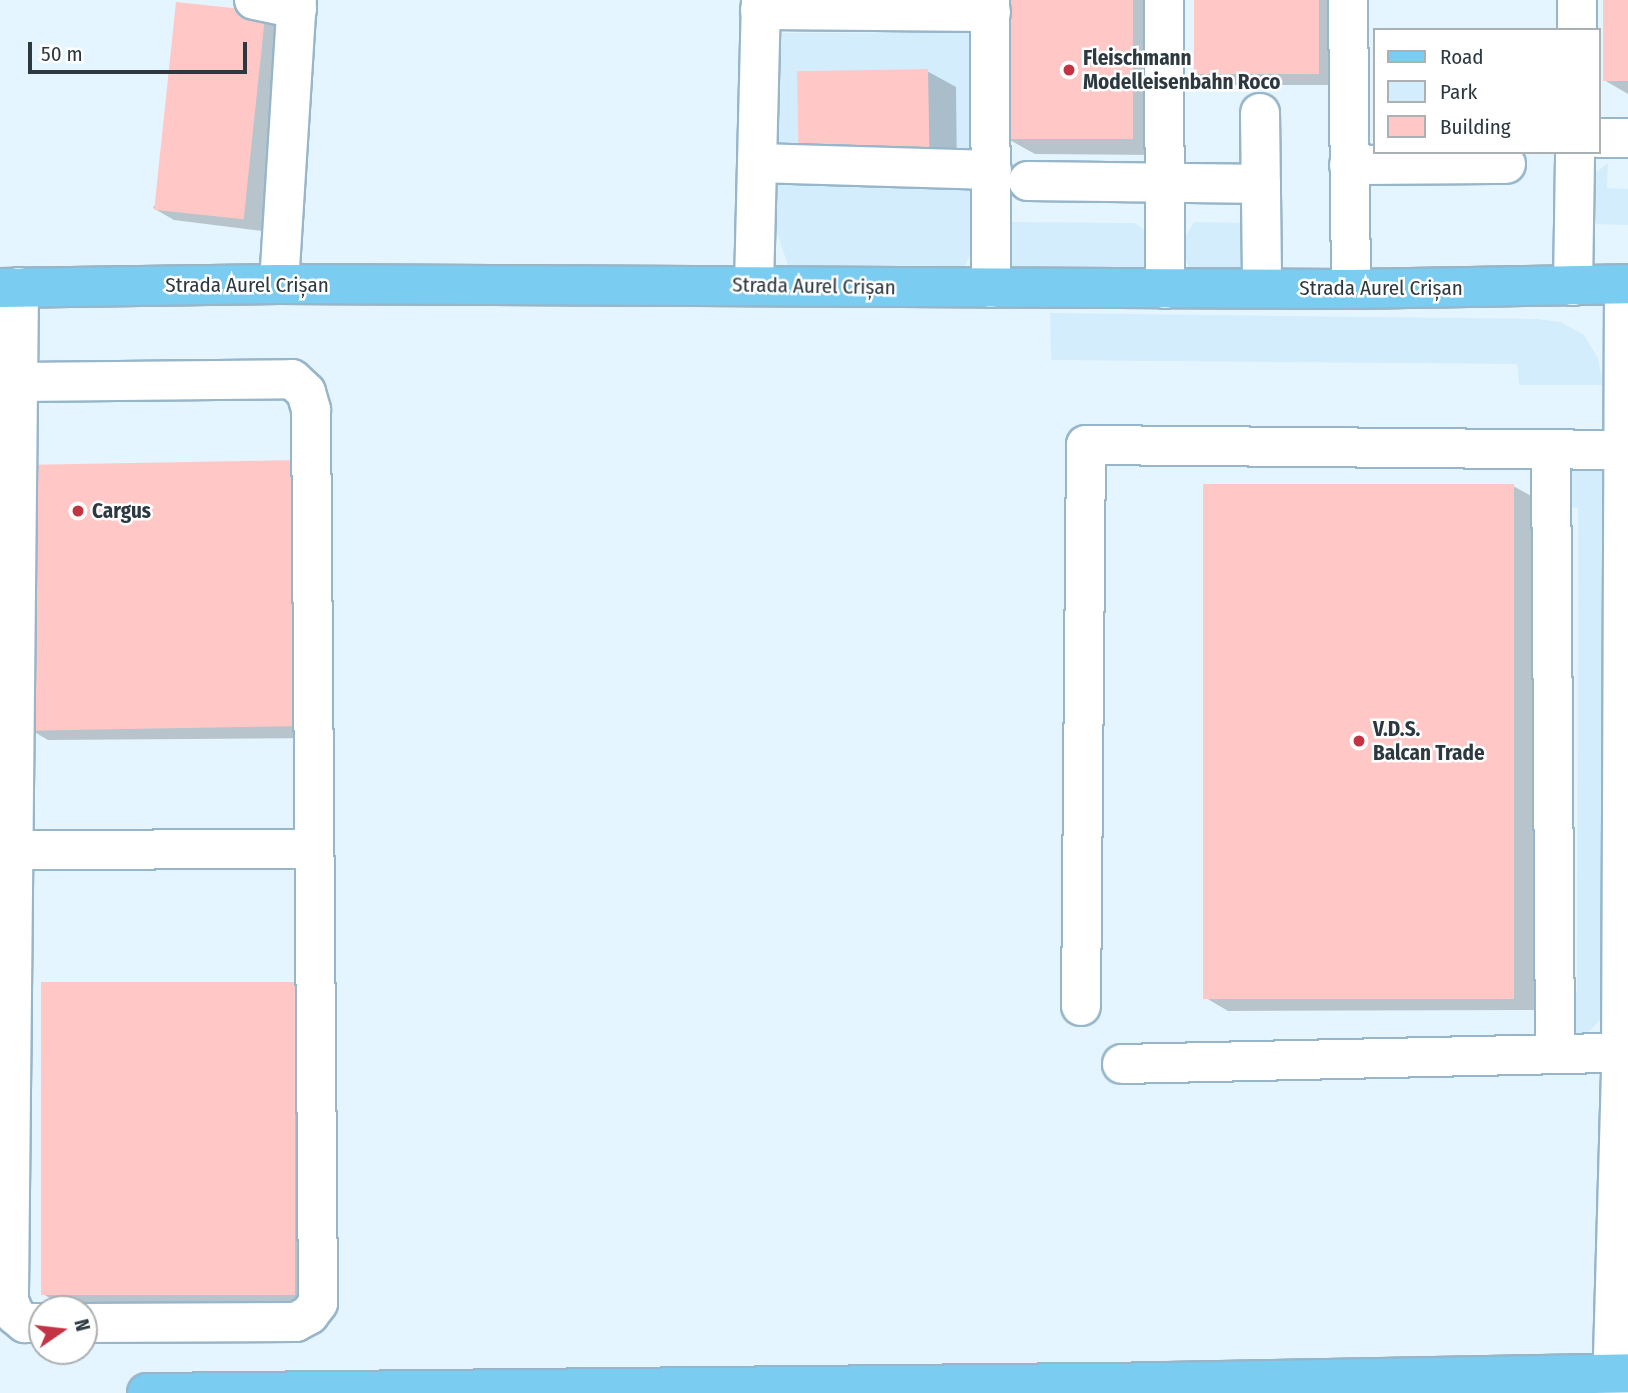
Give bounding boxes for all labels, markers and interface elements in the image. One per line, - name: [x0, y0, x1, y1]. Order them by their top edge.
- scale bar: [32, 28, 250, 72]
- legend: [1372, 28, 1600, 154]
- text: 50 m: [41, 41, 83, 67]
- text: Road: [1440, 44, 1484, 70]
- place label: Fleischmann Modelleisenbahn Roco: [1083, 45, 1280, 95]
- marker: Fleischmann Modelleisenbahn Roco: [1061, 62, 1077, 78]
- text: Park: [1440, 79, 1477, 105]
- text: Building: [1440, 114, 1511, 140]
- street label: Strada Aurel Crișan: [165, 272, 329, 298]
- street label: Strada Aurel Crișan: [732, 272, 896, 300]
- street label: Strada Aurel Crișan: [1299, 275, 1463, 301]
- place label: Cargus: [92, 498, 151, 524]
- marker: Cargus: [70, 503, 86, 519]
- place label: V.D.S. Balcan Trade: [1373, 716, 1485, 766]
- marker: V.D.S. Balcan Trade: [1351, 733, 1367, 749]
- north arrow: [28, 1295, 98, 1365]
- text: N: [69, 1317, 94, 1334]

